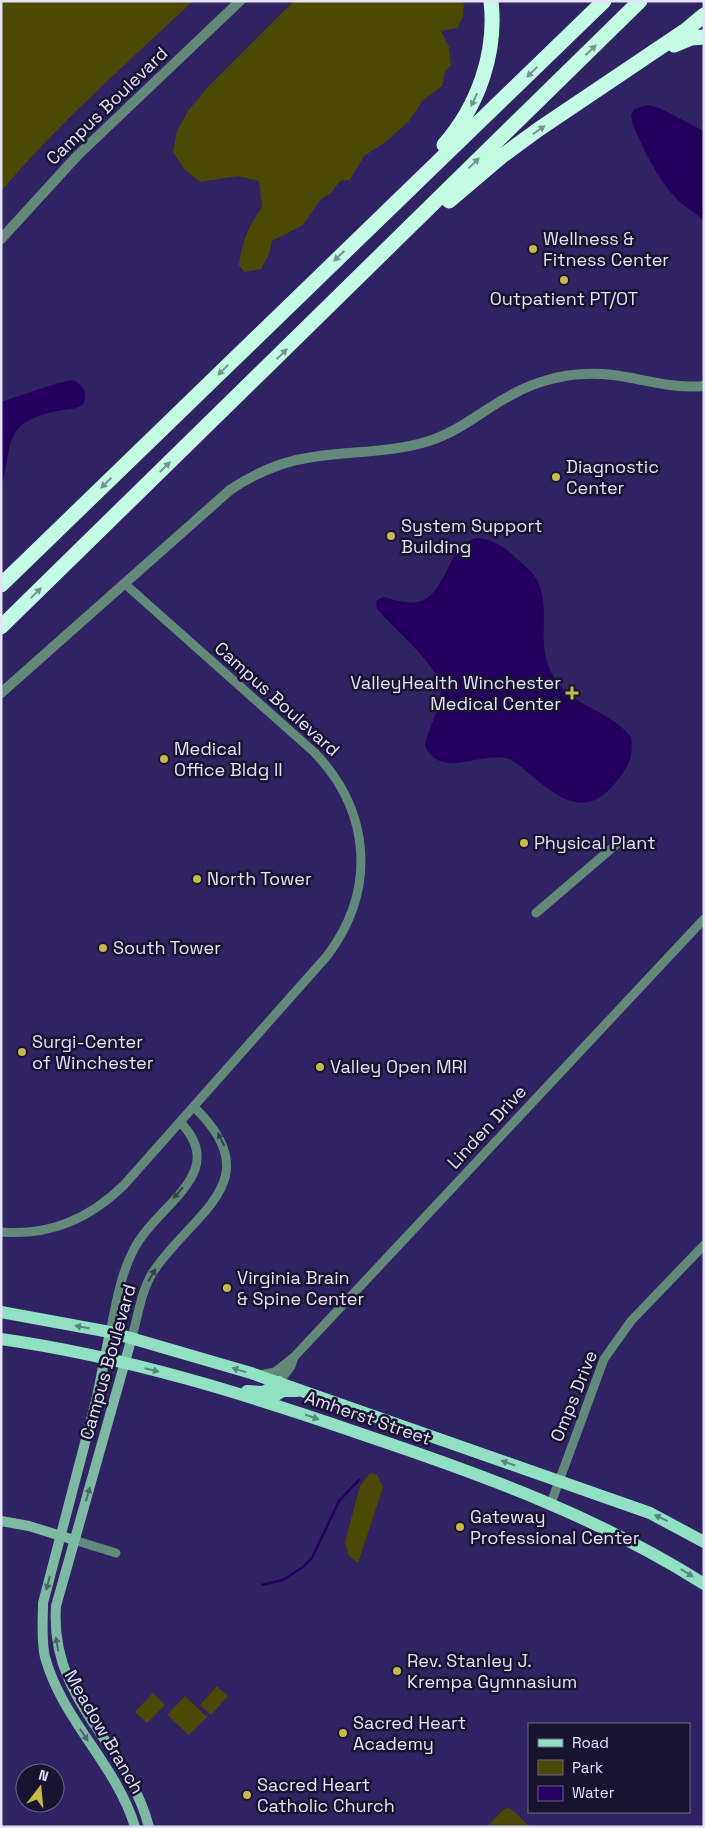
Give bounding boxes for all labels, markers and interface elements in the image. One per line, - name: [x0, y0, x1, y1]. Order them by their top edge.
- street label: Campus Boulevard: [41, 42, 172, 170]
- one-way arrow: [585, 44, 597, 56]
- one-way arrow: [526, 66, 538, 78]
- one-way arrow: [469, 93, 477, 107]
- one-way arrow: [532, 125, 545, 135]
- one-way arrow: [468, 157, 480, 169]
- place label: Wellness & Fitness Center: [543, 227, 669, 271]
- marker: Wellness & Fitness Center: [527, 243, 539, 255]
- one-way arrow: [334, 250, 346, 262]
- marker: Outpatient PT/OT: [558, 274, 570, 286]
- place label: Outpatient PT/OT: [490, 287, 639, 310]
- one-way arrow: [275, 348, 287, 360]
- one-way arrow: [217, 363, 229, 375]
- place label: Diagnostic Center: [566, 455, 659, 499]
- one-way arrow: [159, 462, 171, 474]
- marker: Diagnostic Center: [550, 471, 562, 483]
- one-way arrow: [101, 477, 113, 489]
- place label: System Support Building: [401, 514, 542, 558]
- marker: System Support Building: [385, 530, 397, 542]
- one-way arrow: [30, 587, 42, 599]
- street label: Campus Boulevard: [210, 636, 345, 761]
- place label: ValleyHealth Winchester Medical Center: [350, 671, 561, 715]
- marker: ValleyHealth Winchester Medical Center: [565, 686, 579, 700]
- place label: Medical Office Bldg II: [174, 737, 283, 781]
- marker: Medical Office Bldg II: [158, 753, 170, 765]
- place label: Physical Plant: [534, 831, 655, 854]
- marker: Physical Plant: [518, 837, 530, 849]
- place label: North Tower: [207, 867, 312, 890]
- marker: North Tower: [191, 873, 203, 885]
- place label: South Tower: [113, 936, 221, 959]
- marker: South Tower: [97, 942, 109, 954]
- place label: Surgi-Center of Winchester: [32, 1030, 154, 1074]
- marker: Surgi-Center of Winchester: [16, 1046, 28, 1058]
- place label: Valley Open MRI: [330, 1055, 467, 1078]
- marker: Valley Open MRI: [314, 1061, 326, 1073]
- street label: Linden Drive: [442, 1080, 531, 1173]
- one-way arrow: [216, 1132, 224, 1146]
- one-way arrow: [173, 1187, 184, 1200]
- place label: Virginia Brain & Spine Center: [237, 1266, 364, 1310]
- one-way arrow: [148, 1268, 157, 1281]
- street label: Campus Boulevard: [74, 1281, 141, 1442]
- marker: Virginia Brain & Spine Center: [221, 1282, 233, 1294]
- one-way arrow: [74, 1322, 90, 1330]
- street label: Omps Drive: [545, 1347, 602, 1445]
- one-way arrow: [231, 1365, 246, 1373]
- one-way arrow: [144, 1366, 159, 1374]
- street label: Amherst Street: [302, 1385, 434, 1450]
- one-way arrow: [304, 1414, 319, 1421]
- one-way arrow: [501, 1459, 516, 1466]
- one-way arrow: [84, 1486, 92, 1501]
- place label: Gateway Professional Center: [470, 1505, 640, 1549]
- one-way arrow: [654, 1514, 668, 1522]
- marker: Gateway Professional Center: [454, 1521, 466, 1533]
- one-way arrow: [680, 1569, 693, 1578]
- one-way arrow: [44, 1576, 52, 1591]
- one-way arrow: [53, 1636, 61, 1652]
- place label: Rev. Stanley J. Krempa Gymnasium: [407, 1649, 577, 1693]
- marker: Rev. Stanley J. Krempa Gymnasium: [391, 1665, 403, 1677]
- street label: Meadow Branch: [60, 1666, 149, 1798]
- place label: Sacred Heart Academy: [353, 1711, 466, 1755]
- legend: [528, 1723, 690, 1813]
- marker: Sacred Heart Academy: [337, 1727, 349, 1739]
- one-way arrow: [80, 1728, 89, 1742]
- text: Road: [572, 1733, 609, 1752]
- text: Park: [572, 1758, 603, 1777]
- north arrow: [15, 1763, 65, 1813]
- text: N: [37, 1766, 51, 1785]
- place label: Sacred Heart Catholic Church: [257, 1773, 395, 1817]
- text: Water: [572, 1783, 615, 1802]
- marker: Sacred Heart Catholic Church: [241, 1789, 253, 1801]

